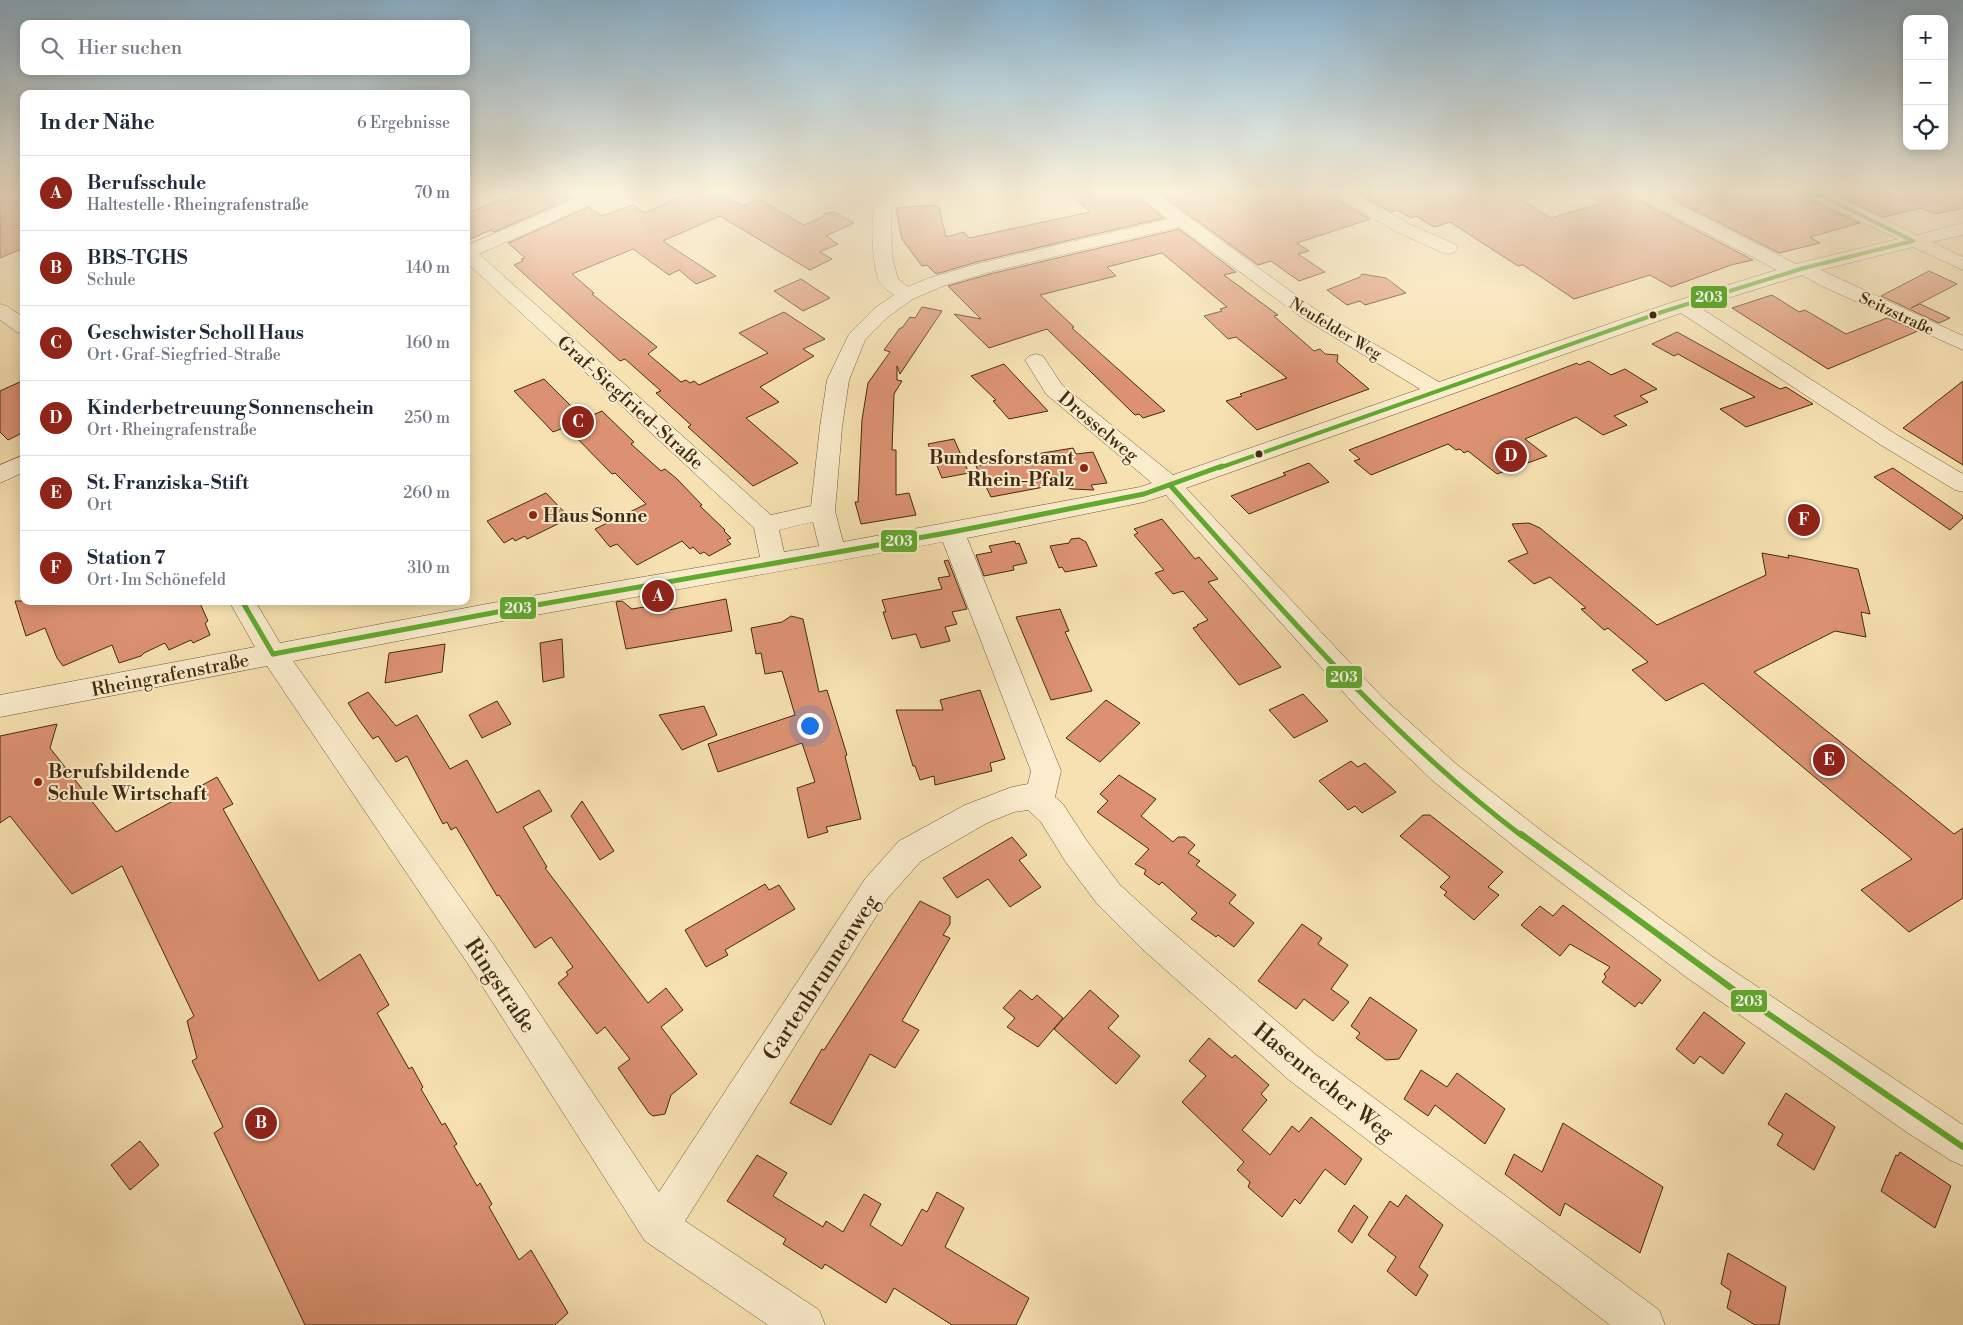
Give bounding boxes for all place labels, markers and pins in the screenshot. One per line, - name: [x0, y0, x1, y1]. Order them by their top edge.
- unlabelled marker: [1648, 310, 1658, 320]
- pin: C: [562, 403, 594, 441]
- pin: D: [1495, 437, 1527, 475]
- place label: Bundesforstamt Rhein-Pfalz: [929, 446, 1074, 492]
- unlabelled marker: [1254, 449, 1264, 459]
- marker: Bundesforstamt Rhein-Pfalz: [1078, 462, 1090, 474]
- pin: F: [1788, 501, 1820, 539]
- place label: Haus Sonne: [543, 504, 647, 528]
- marker: Haus Sonne: [527, 509, 539, 521]
- pin: A: [642, 577, 674, 615]
- pin: E: [1813, 741, 1845, 779]
- place label: Berufsbildende Schule Wirtschaft: [48, 760, 207, 806]
- marker: Berufsbildende Schule Wirtschaft: [32, 776, 44, 788]
- pin: B: [245, 1104, 277, 1142]

